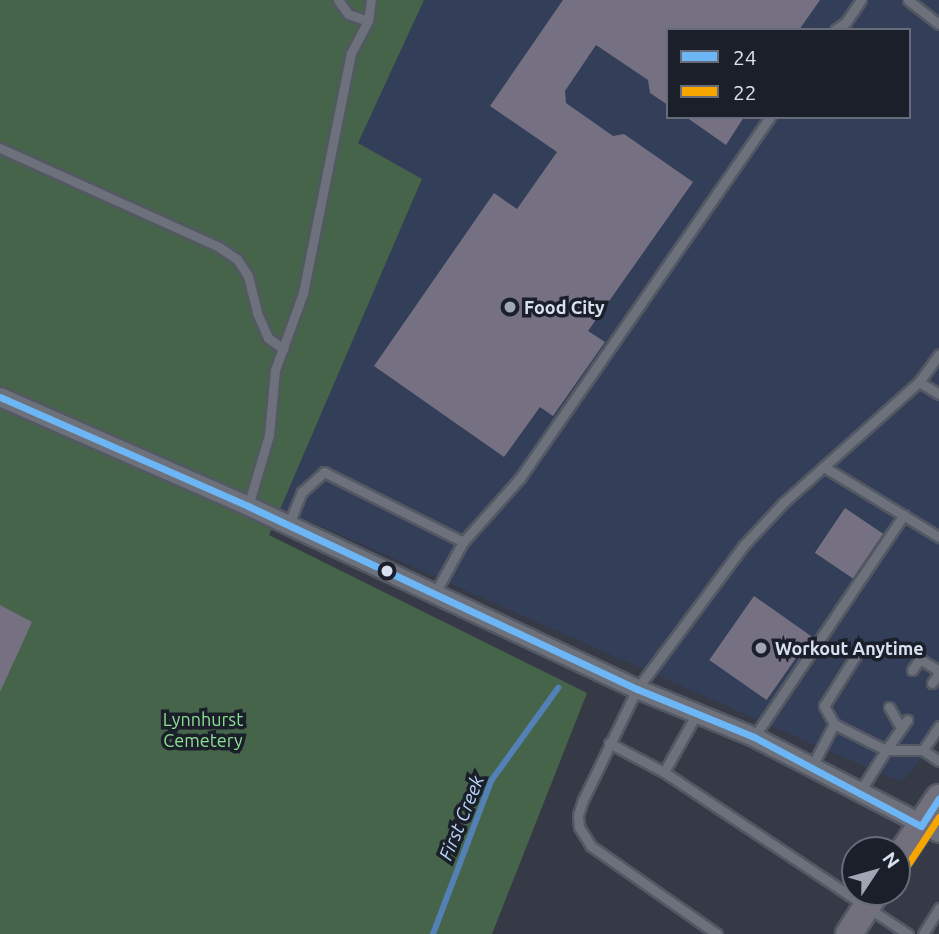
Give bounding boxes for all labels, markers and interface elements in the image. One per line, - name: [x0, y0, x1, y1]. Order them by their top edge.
- legend: [666, 28, 911, 119]
- text: 24: [733, 45, 757, 69]
- text: 22: [733, 80, 757, 104]
- place label: Food City: [524, 296, 605, 318]
- marker: Food City: [502, 299, 518, 315]
- unlabelled marker: [380, 564, 394, 578]
- place label: Workout Anytime: [775, 637, 924, 659]
- marker: Workout Anytime: [753, 640, 769, 656]
- park label: Lynnhurst Cemetery: [163, 709, 243, 752]
- water label: First Creek: [435, 772, 489, 864]
- north arrow: [841, 836, 911, 906]
- text: N: [878, 848, 904, 872]

